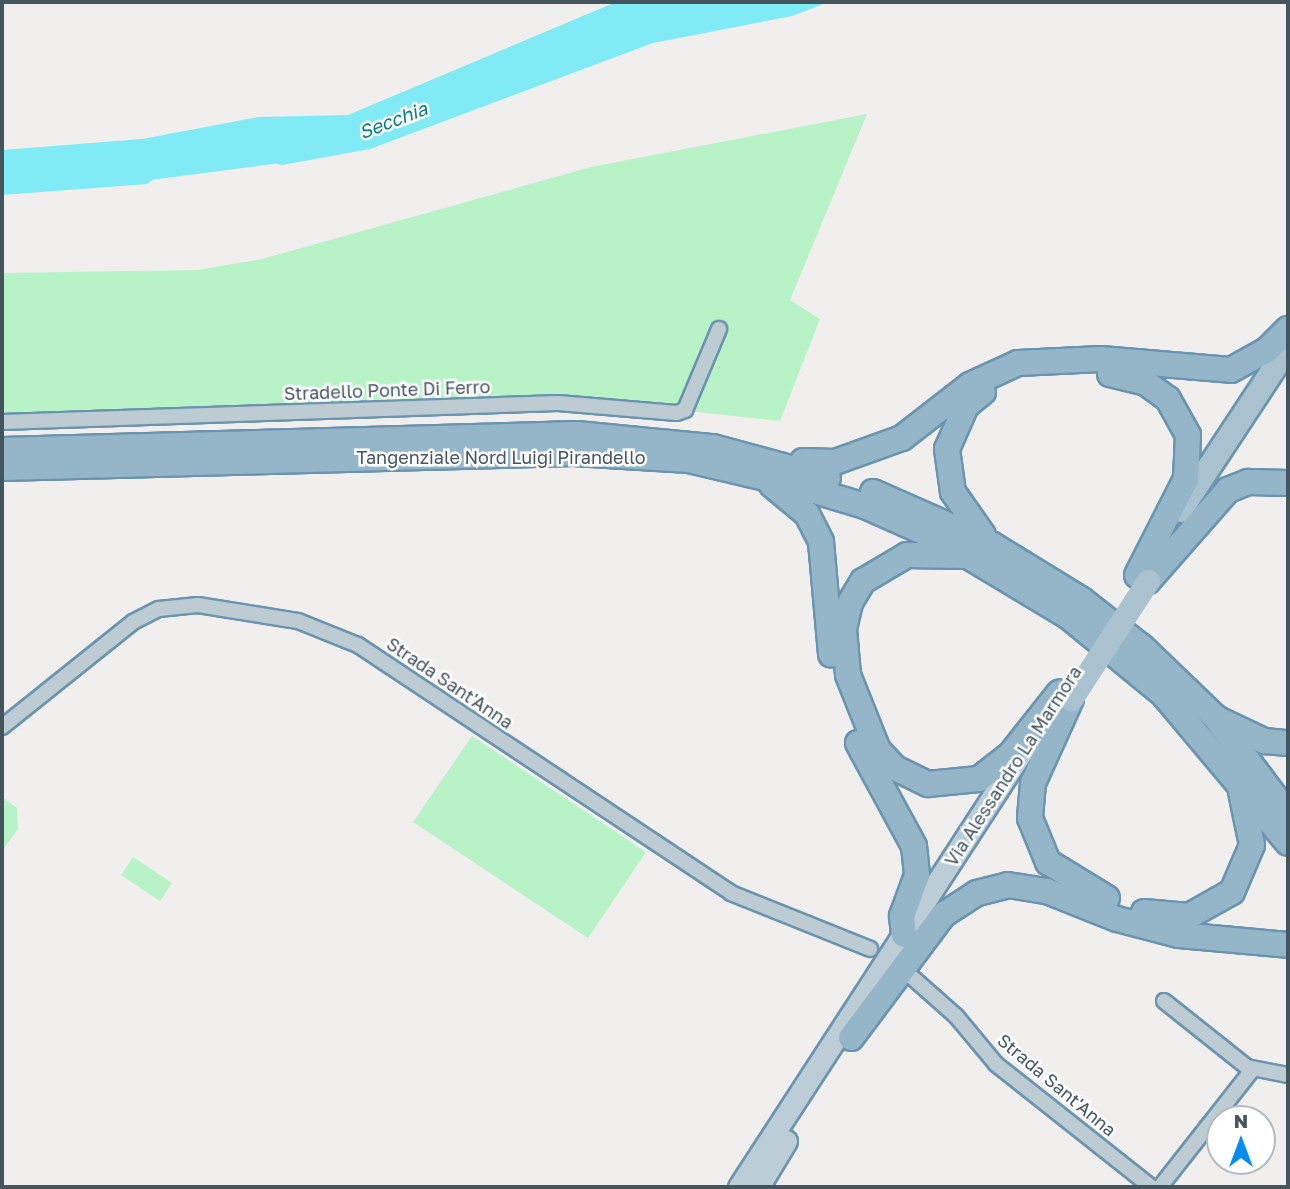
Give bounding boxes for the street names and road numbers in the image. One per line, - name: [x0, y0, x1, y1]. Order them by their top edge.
- street label: Stradello Ponte Di Ferro: [283, 376, 491, 404]
- street label: Tangenziale Nord Luigi Pirandello: [356, 446, 646, 468]
- street label: Strada Sant'Anna: [383, 633, 517, 733]
- street label: Via Alessandro La Marmora: [940, 662, 1086, 870]
- street label: Strada Sant'Anna: [993, 1029, 1121, 1141]

